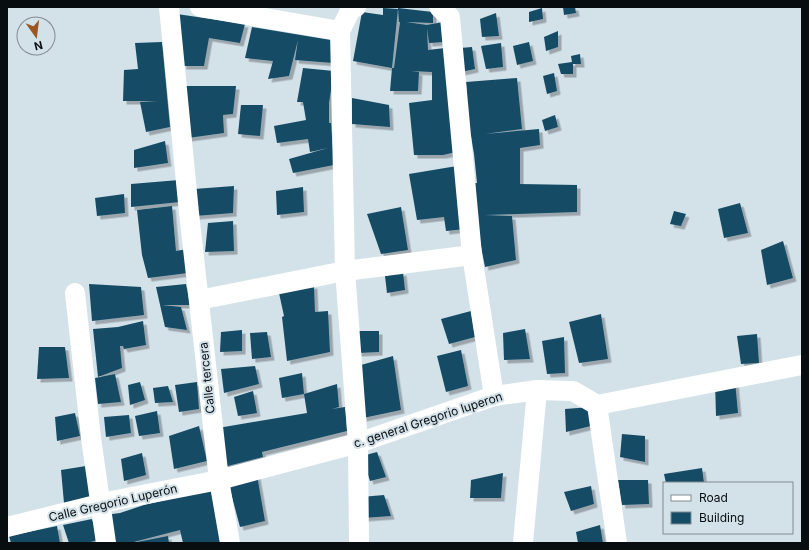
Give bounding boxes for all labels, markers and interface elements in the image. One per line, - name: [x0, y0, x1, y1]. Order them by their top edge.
- north arrow: [16, 16, 56, 56]
- text: N: [33, 38, 44, 54]
- street label: Calle tercera: [195, 342, 218, 415]
- street label: c. general Gregorio luperon: [352, 388, 504, 451]
- street label: Calle Gregorio Luperón: [47, 480, 179, 525]
- legend: [663, 482, 793, 534]
- text: Road: [699, 490, 728, 505]
- text: Building: [699, 510, 744, 525]

